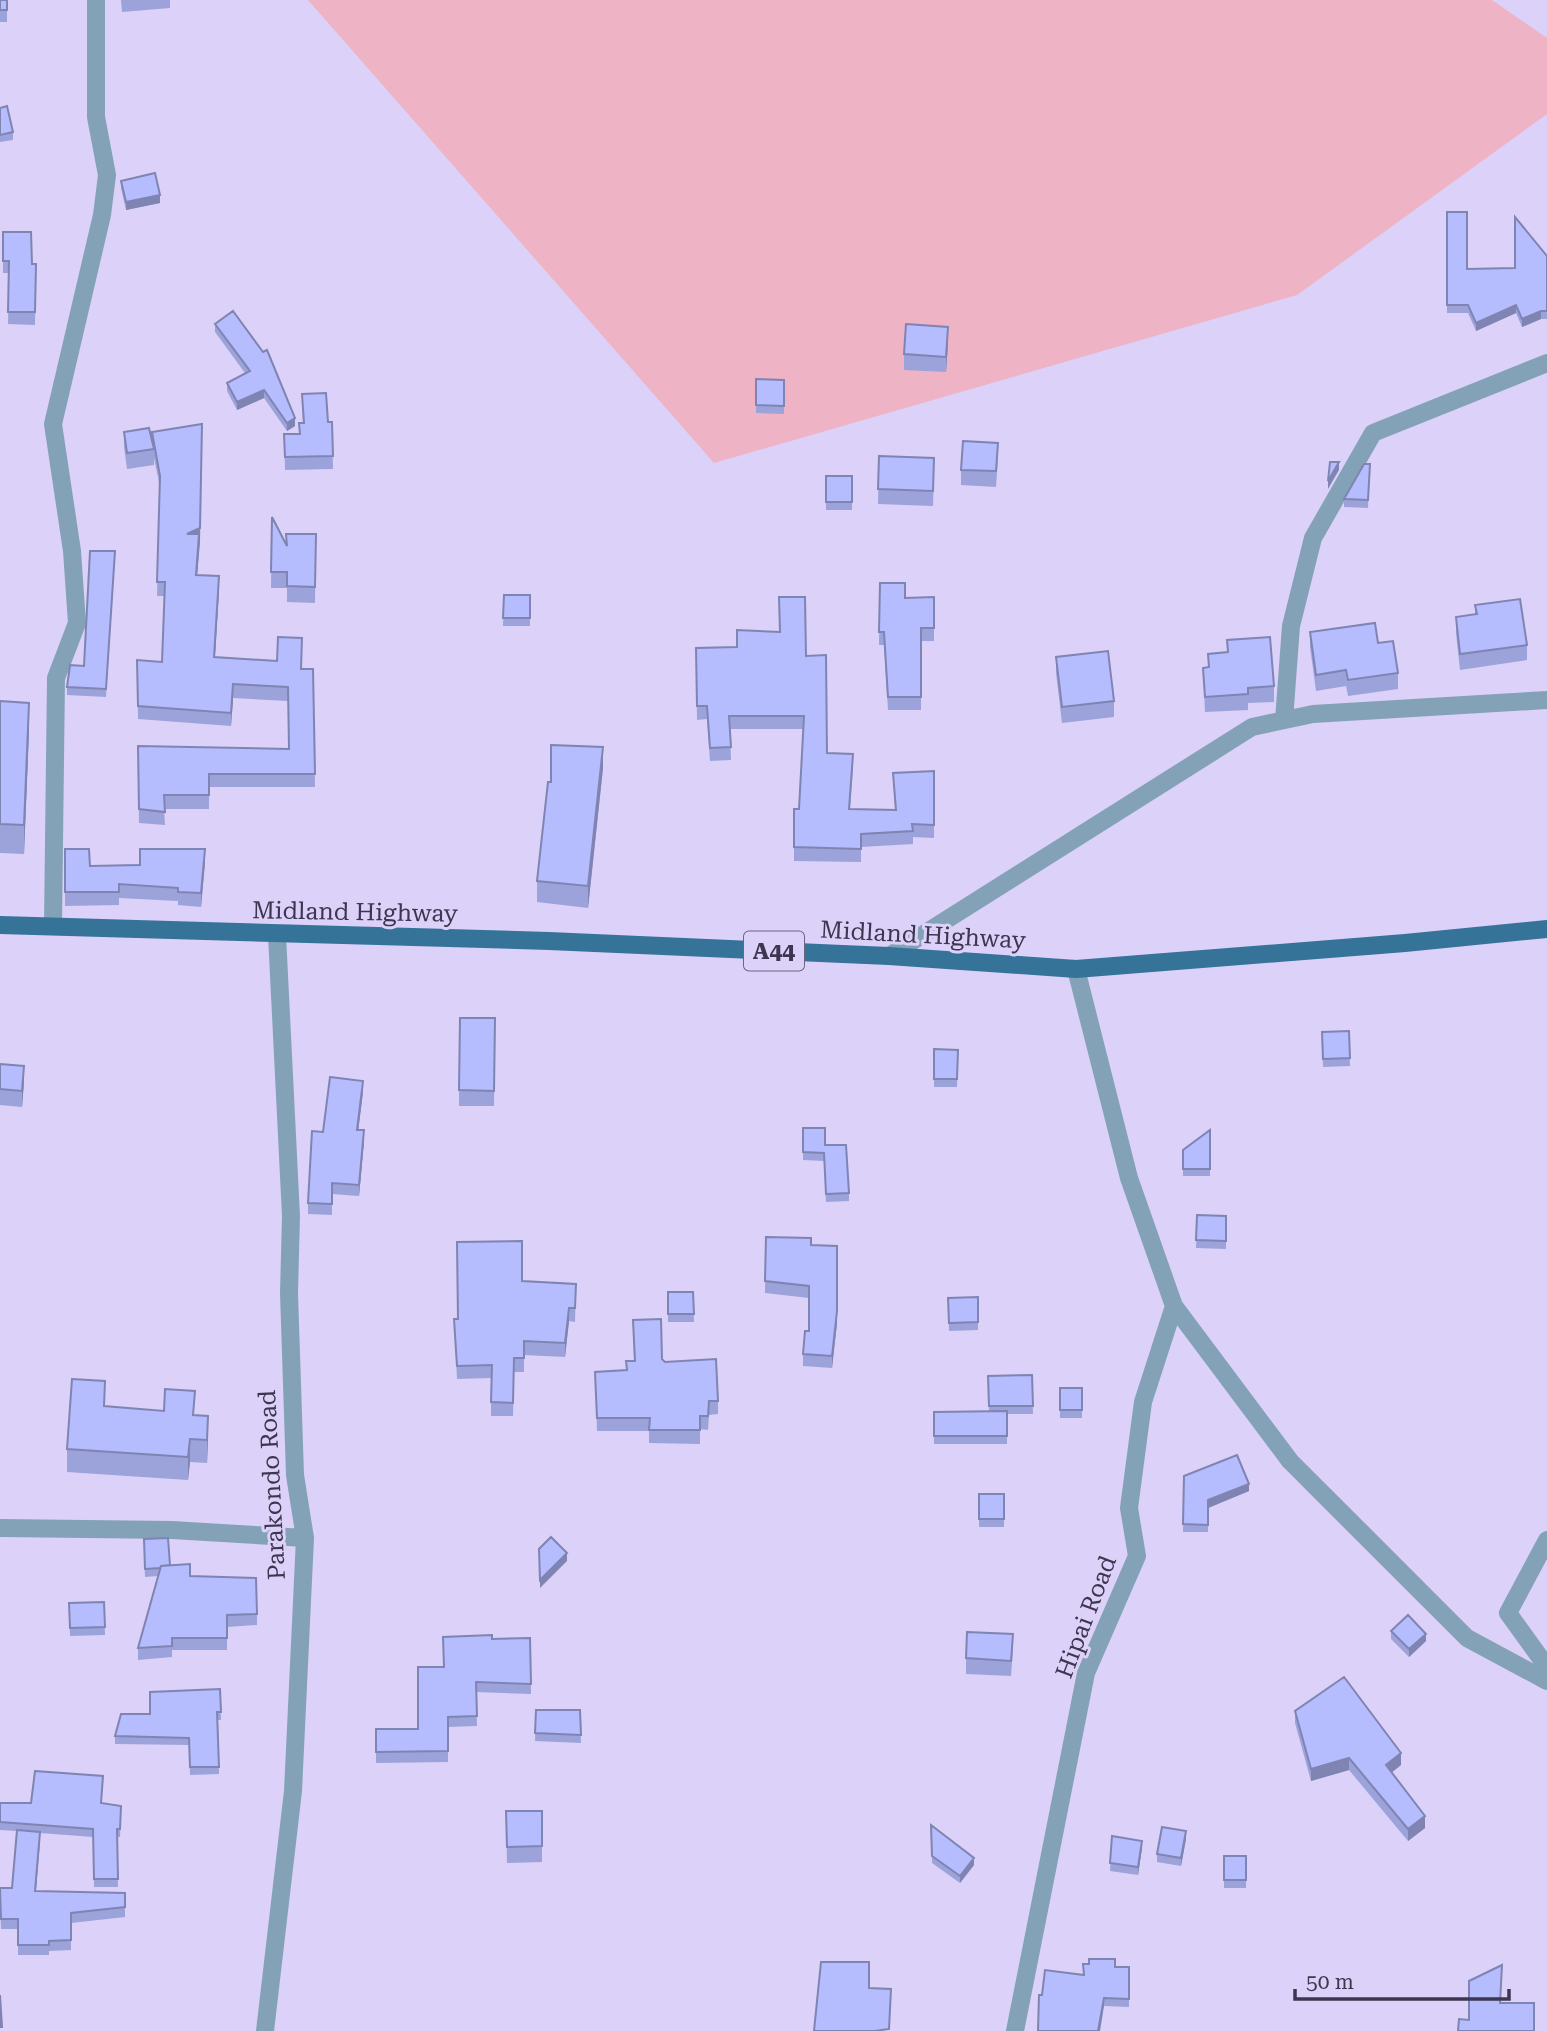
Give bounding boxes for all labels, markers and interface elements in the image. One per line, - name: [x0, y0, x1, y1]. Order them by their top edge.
- street label: Midland Highway: [252, 896, 459, 928]
- street label: Midland Highway: [819, 916, 1027, 954]
- road number: A44: [744, 932, 804, 970]
- street label: Parakondo Road: [253, 1389, 291, 1581]
- street label: Hipai Road: [1050, 1552, 1122, 1682]
- scale bar: [1295, 1958, 1508, 2002]
- text: 50 m: [1306, 1970, 1354, 1994]

